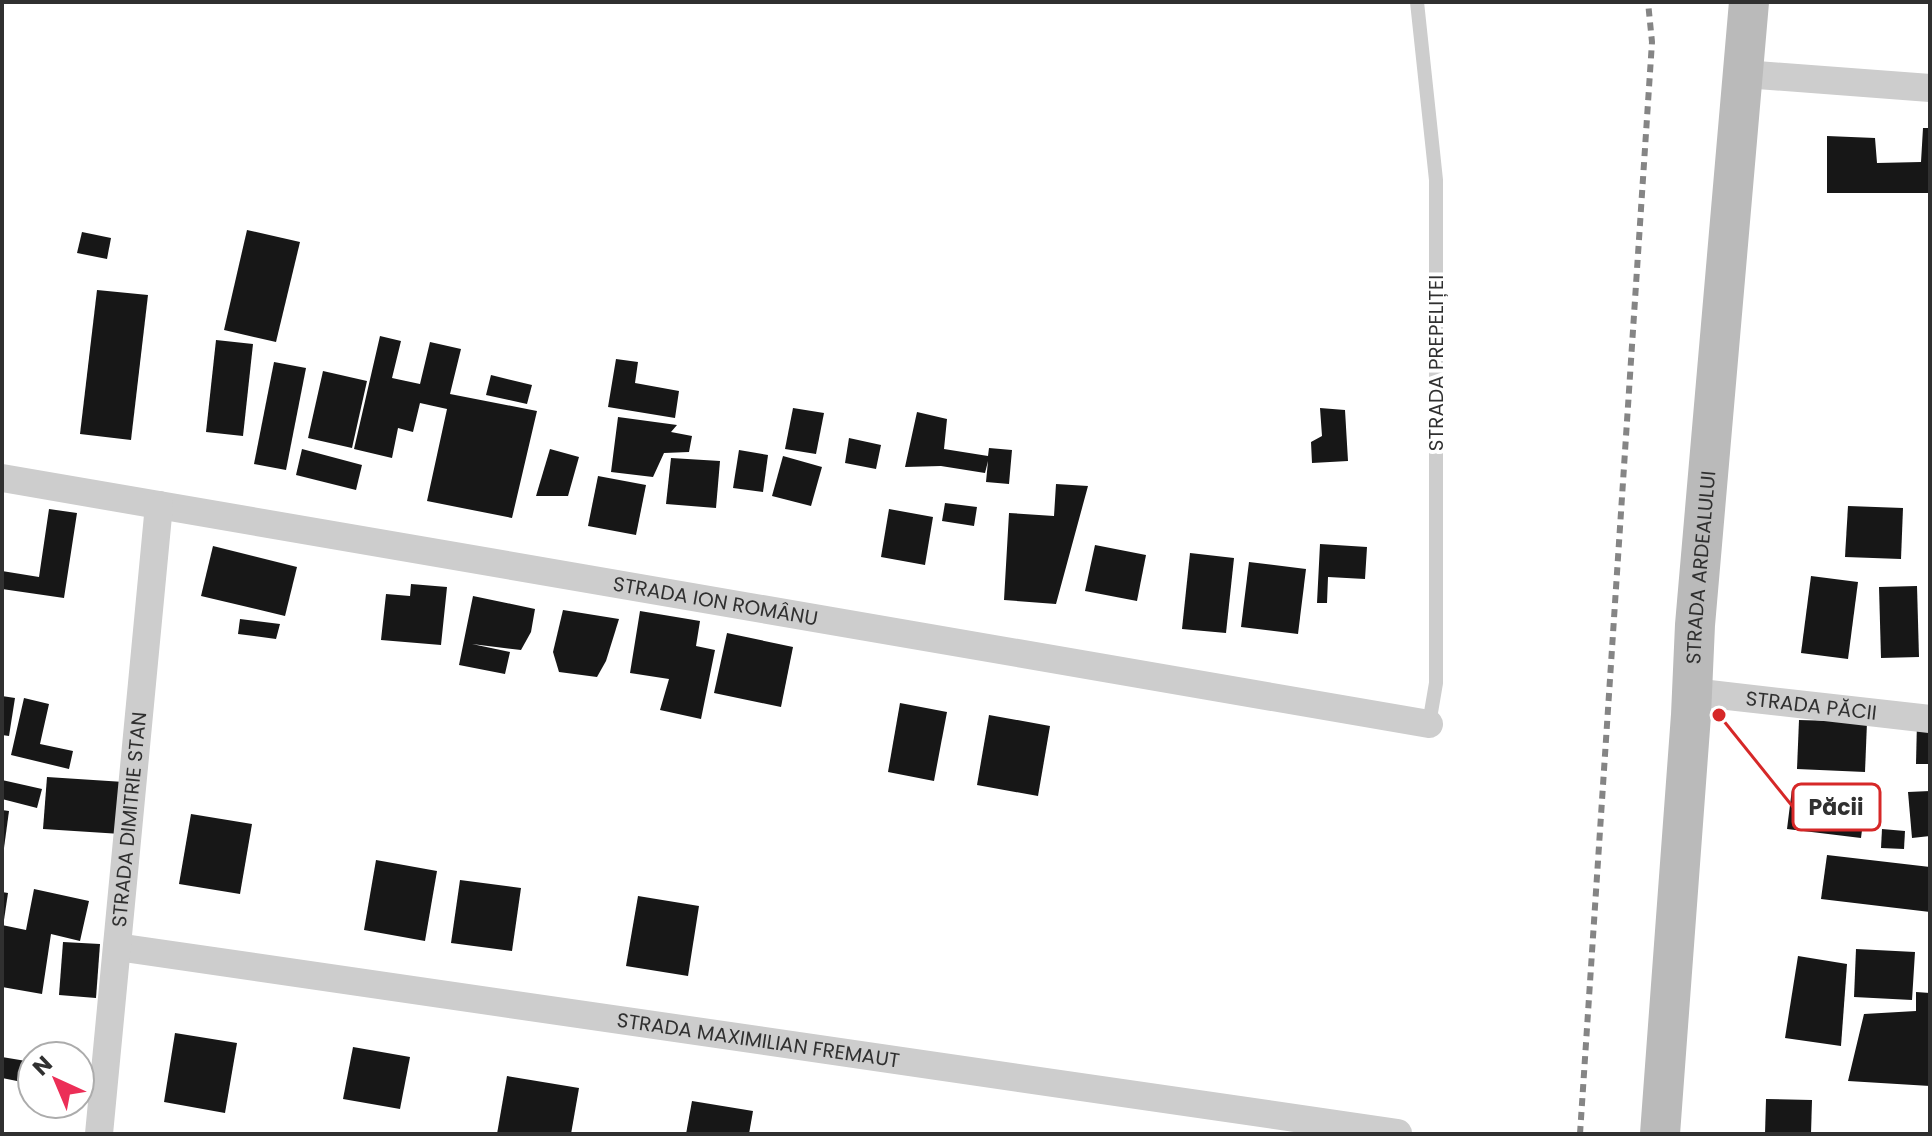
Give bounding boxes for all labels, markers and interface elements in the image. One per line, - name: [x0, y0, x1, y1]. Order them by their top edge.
- street label: STRADA PREPELIȚEI: [1422, 275, 1450, 451]
- street label: STRADA ARDEALULUI: [1679, 470, 1722, 665]
- street label: STRADA ION ROMÂNU: [611, 570, 820, 632]
- street label: STRADA PĂCII: [1744, 684, 1878, 727]
- street label: STRADA DIMITRIE STAN: [105, 711, 153, 928]
- callout: Păcii: [1793, 784, 1880, 830]
- text: Păcii: [1809, 792, 1863, 823]
- street label: STRADA MAXIMILIAN FREMAUT: [615, 1006, 902, 1075]
- north arrow: [16, 1040, 96, 1120]
- text: N: [26, 1049, 59, 1083]

